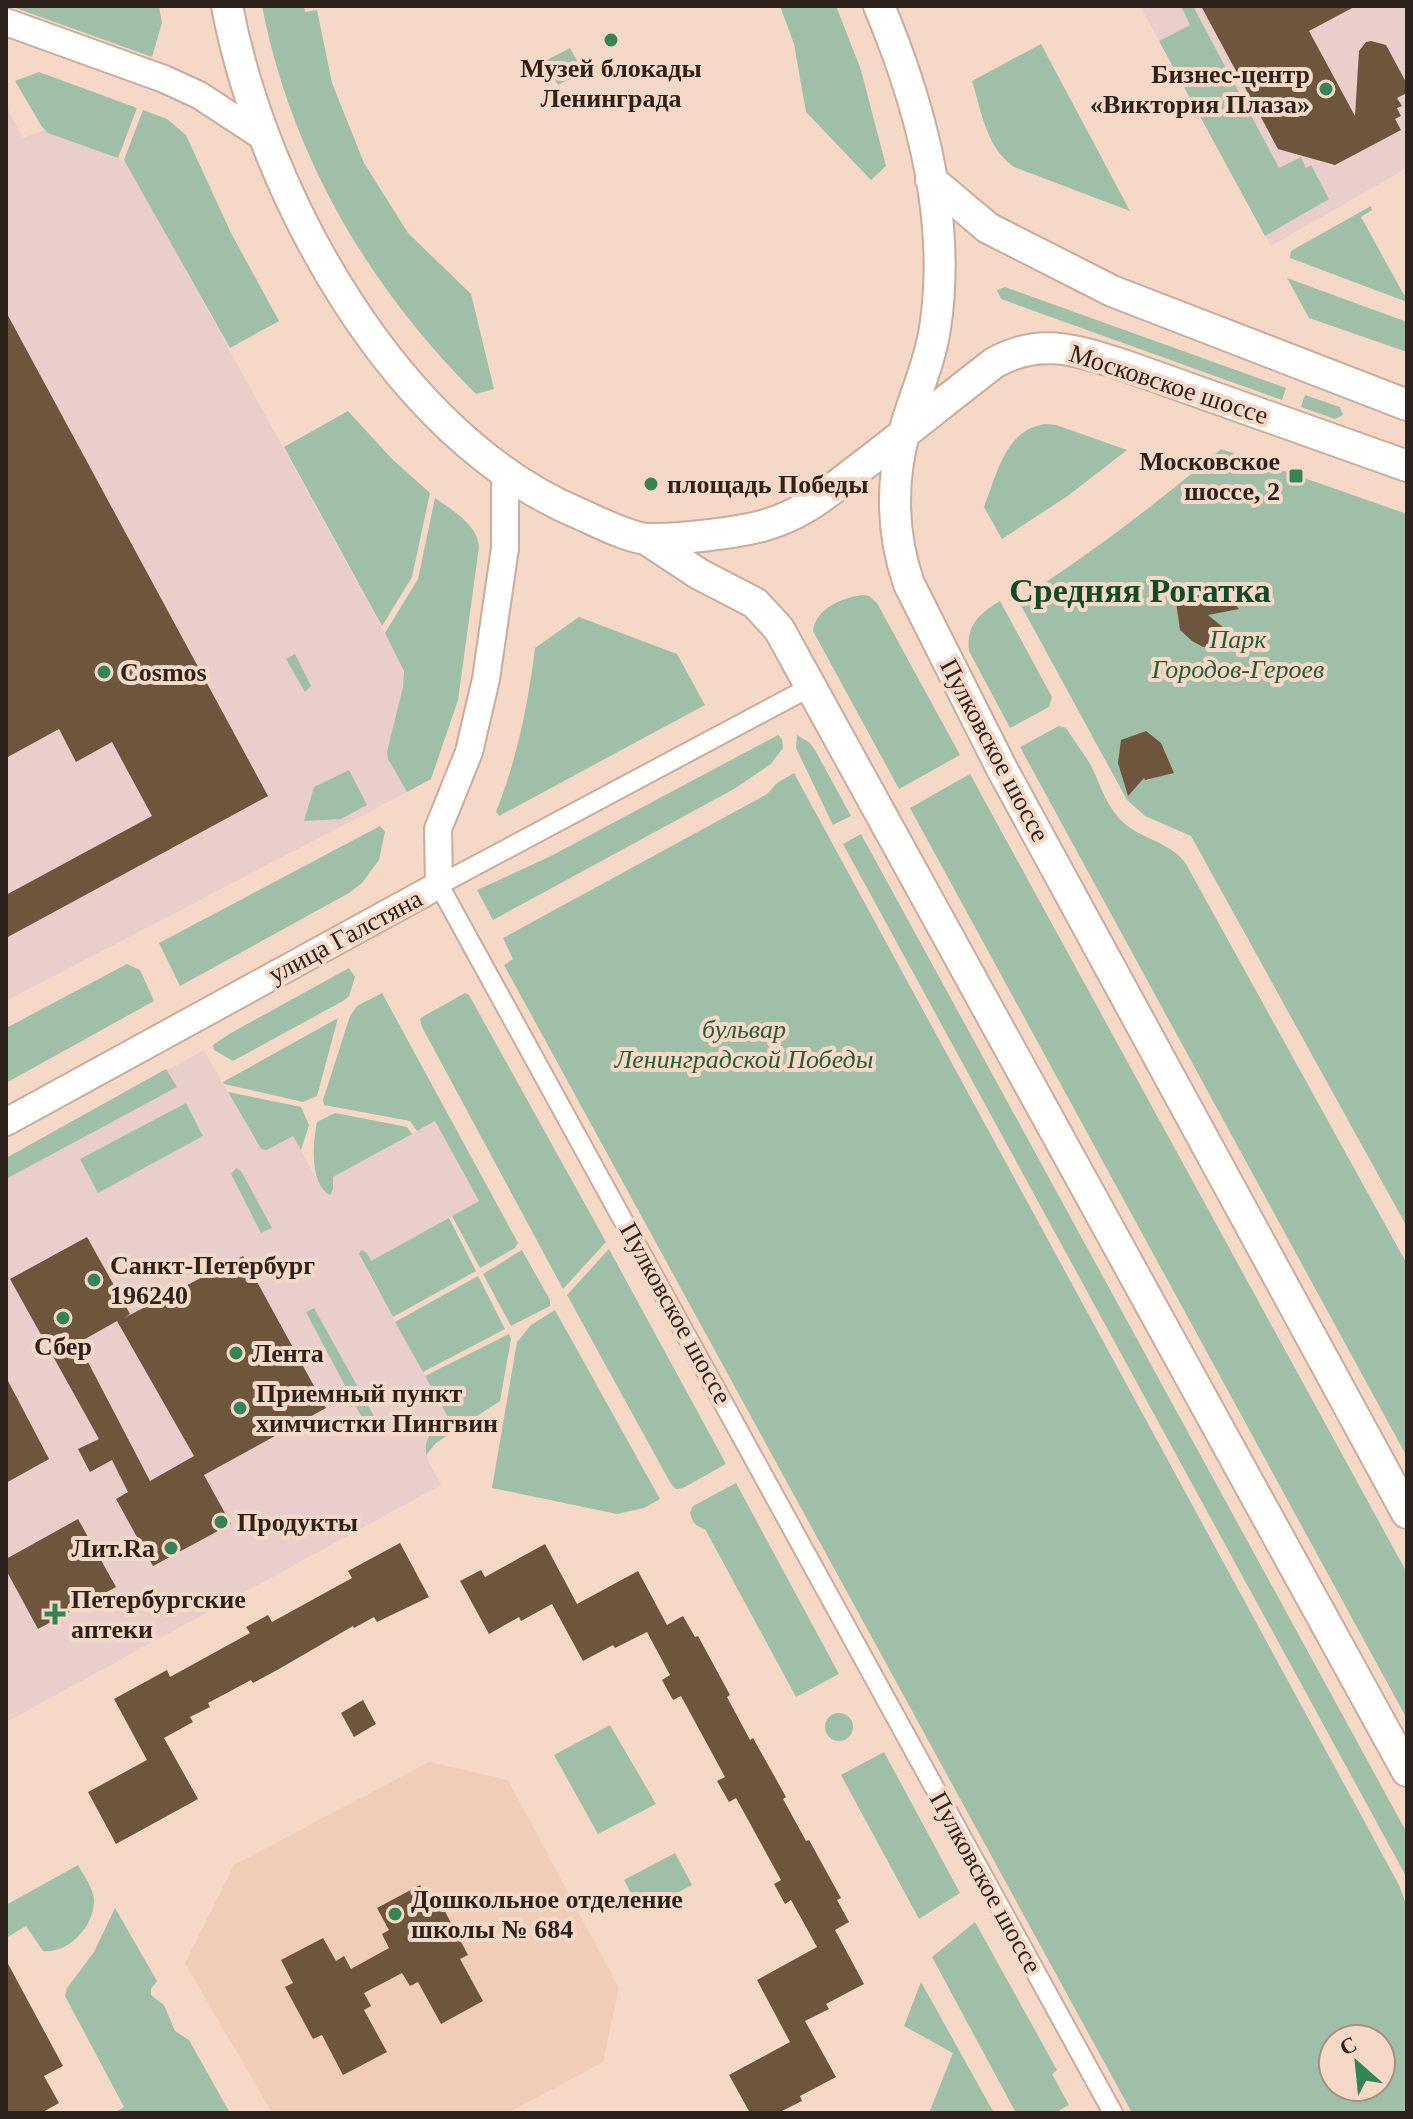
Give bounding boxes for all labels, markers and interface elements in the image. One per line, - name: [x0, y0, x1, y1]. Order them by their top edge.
- marker: Музей блокады Ленинграда: [602, 31, 620, 49]
- place label: Музей блокады Ленинграда: [520, 54, 702, 113]
- place label: Бизнес-центр «Виктория Плаза»: [1090, 60, 1310, 119]
- marker: Бизнес-центр «Виктория Плаза»: [1317, 80, 1335, 98]
- street label: Московское шоссе: [1066, 339, 1272, 430]
- place label: Московское шоссе, 2: [1139, 447, 1280, 506]
- marker: Московское шоссе, 2: [1287, 467, 1305, 485]
- place label: площадь Победы: [667, 470, 868, 499]
- marker: площадь Победы: [642, 475, 660, 493]
- district label: Средняя Рогатка: [1009, 572, 1271, 609]
- park label: Парк Городов-Героев: [1151, 625, 1324, 684]
- street label: Пулковское шоссе: [934, 654, 1055, 847]
- place label: Cosmos: [120, 658, 207, 687]
- marker: Cosmos: [95, 663, 113, 681]
- street label: улица Галстяна: [263, 884, 427, 989]
- park label: бульвар Ленинградской Победы: [614, 1015, 873, 1074]
- street label: Пулковское шоссе: [614, 1218, 737, 1409]
- place label: Санкт-Петербург 196240: [110, 1251, 315, 1310]
- marker: Санкт-Петербург 196240: [85, 1271, 103, 1289]
- marker: Сбер: [54, 1309, 72, 1327]
- place label: Сбер: [34, 1332, 92, 1361]
- place label: Лента: [252, 1339, 324, 1368]
- marker: Лента: [227, 1344, 245, 1362]
- place label: Приемный пункт химчистки Пингвин: [256, 1379, 498, 1438]
- marker: Приемный пункт химчистки Пингвин: [231, 1399, 249, 1417]
- place label: Продукты: [237, 1508, 358, 1537]
- marker: Продукты: [212, 1513, 230, 1531]
- place label: Лит.Ra: [72, 1534, 155, 1563]
- marker: Лит.Ra: [162, 1539, 180, 1557]
- place label: Петербургские аптеки: [71, 1585, 246, 1644]
- marker: Петербургские аптеки: [46, 1605, 64, 1623]
- street label: Пулковское шоссе: [924, 1787, 1047, 1978]
- place label: Дошкольное отделение школы № 684: [411, 1885, 683, 1944]
- marker: Дошкольное отделение школы № 684: [386, 1905, 404, 1923]
- north arrow: [1317, 2023, 1397, 2103]
- text: С: [1335, 2031, 1361, 2060]

